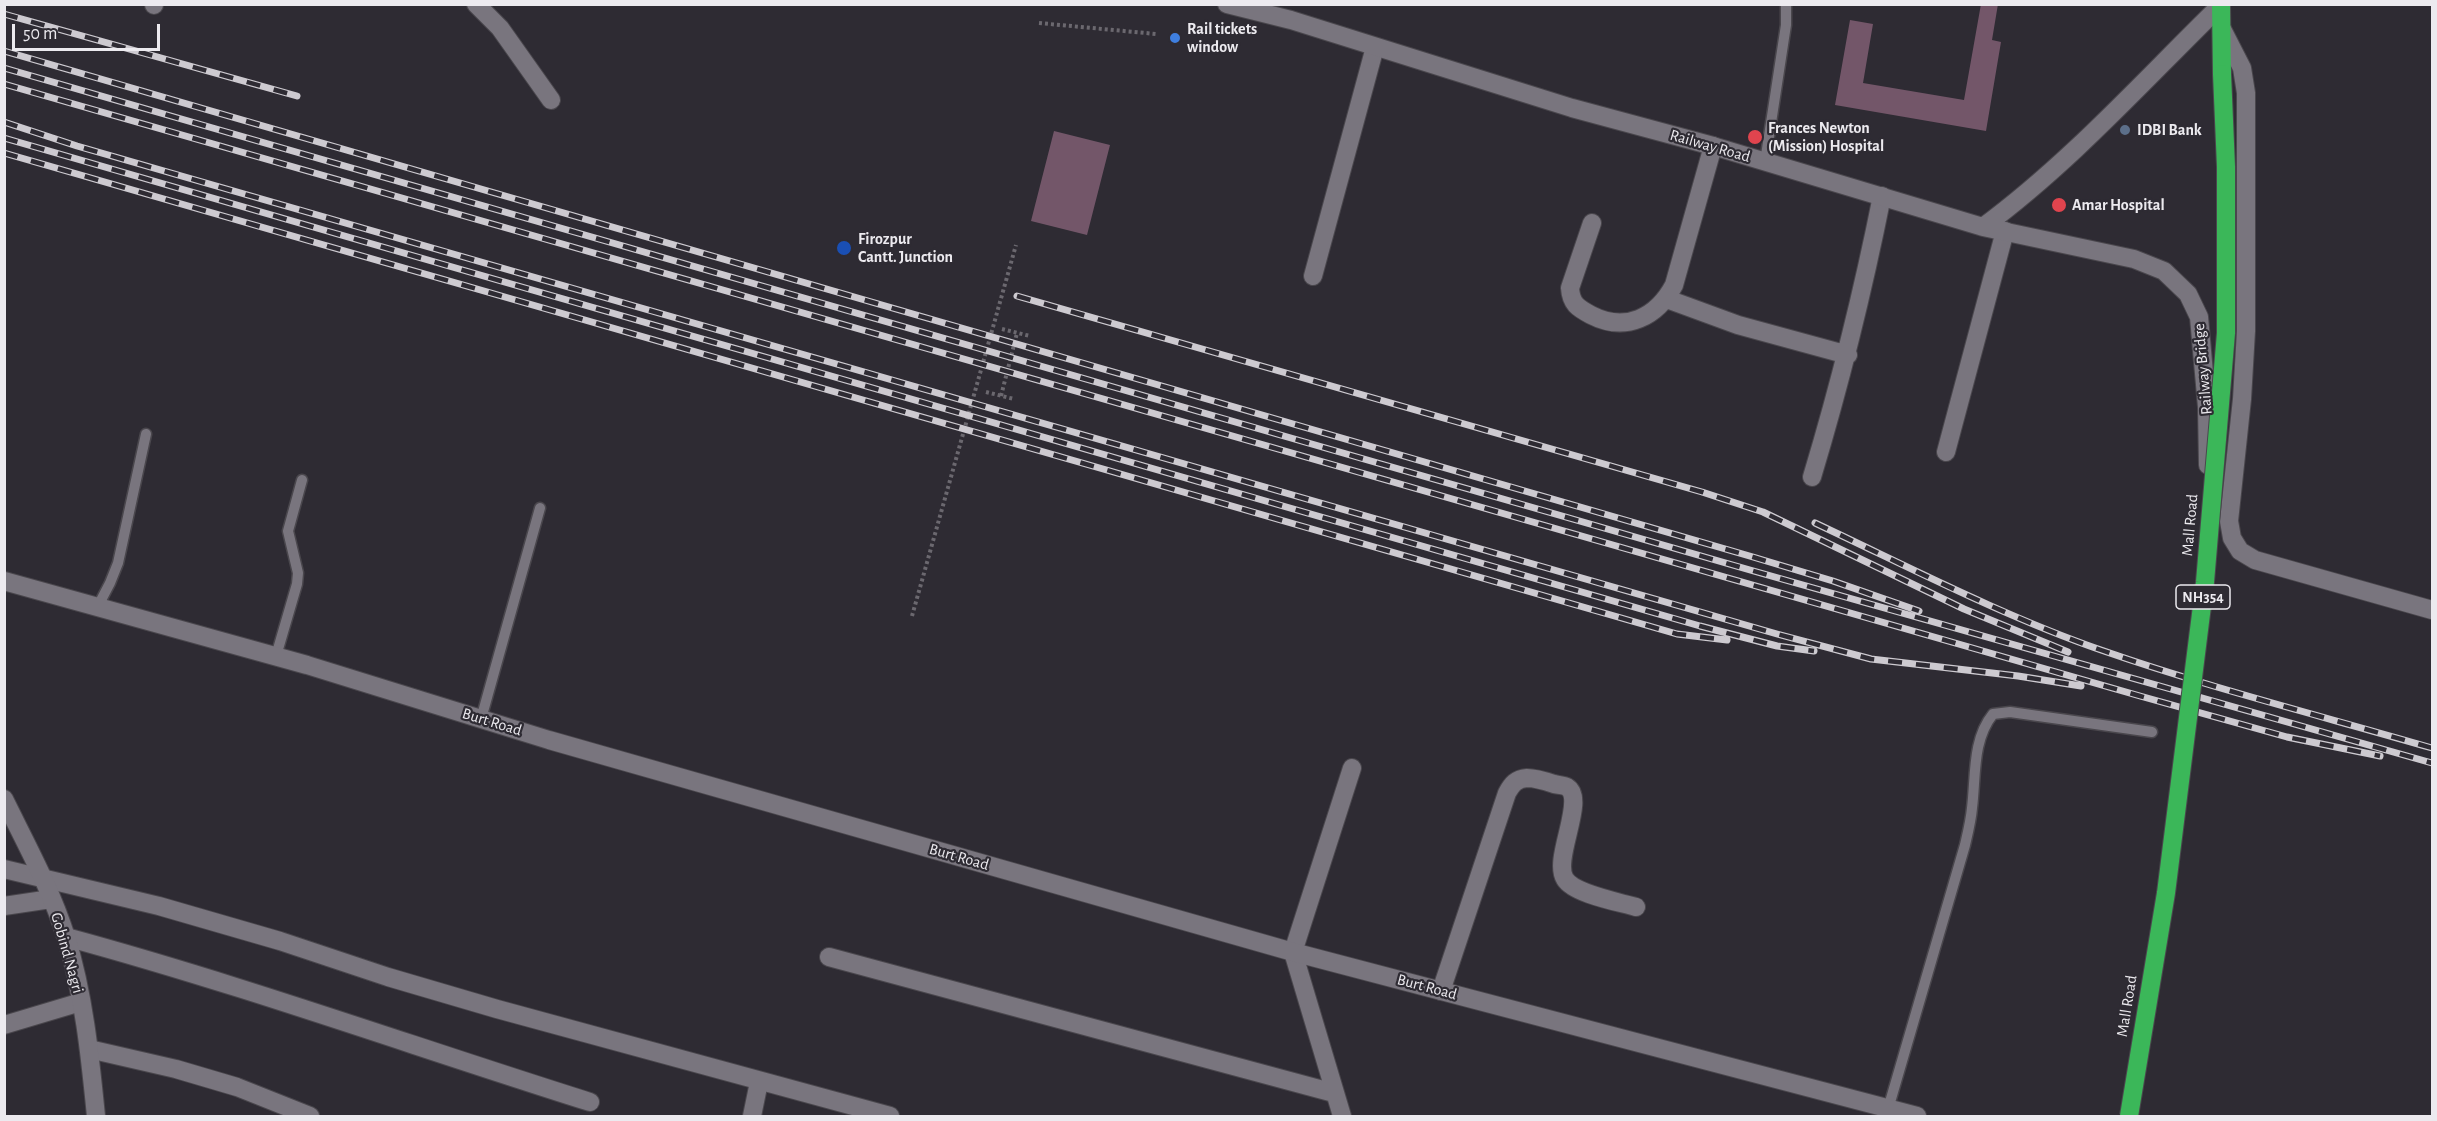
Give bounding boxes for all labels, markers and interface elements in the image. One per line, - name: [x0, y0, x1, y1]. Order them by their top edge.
- scale bar: [15, 12, 164, 50]
- place label: Rail tickets window: [1187, 19, 1257, 57]
- text: 50 m: [23, 25, 57, 43]
- marker: Rail tickets window: [1168, 31, 1182, 45]
- place label: Frances Newton (Mission) Hospital: [1768, 118, 1884, 156]
- place label: IDBI Bank: [2137, 120, 2202, 140]
- marker: IDBI Bank: [2118, 123, 2132, 137]
- street label: Railway Road: [1668, 125, 1752, 167]
- marker: Frances Newton (Mission) Hospital: [1746, 128, 1764, 146]
- place label: Amar Hospital: [2072, 195, 2165, 215]
- marker: Amar Hospital: [2050, 196, 2068, 214]
- place label: Firozpur Cantt. Junction: [858, 229, 953, 267]
- marker: Firozpur Cantt. Junction: [835, 239, 853, 257]
- street label: Railway Bridge: [2189, 322, 2217, 416]
- street label: Mall Road: [2178, 493, 2202, 557]
- road number: NH354: [2176, 585, 2230, 609]
- street label: Burt Road: [460, 704, 524, 740]
- street label: Burt Road: [927, 839, 991, 875]
- street label: Gobind Nagri: [46, 910, 88, 996]
- street label: Burt Road: [1395, 970, 1459, 1004]
- street label: Mall Road: [2113, 974, 2141, 1038]

